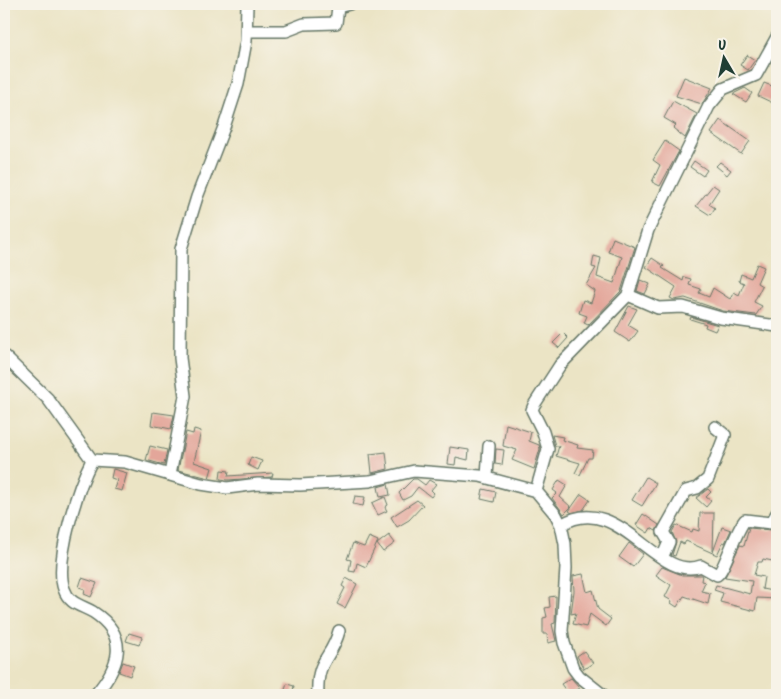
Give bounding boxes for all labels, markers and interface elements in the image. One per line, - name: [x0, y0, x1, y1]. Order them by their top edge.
- north arrow: [698, 32, 748, 82]
- text: U: [716, 35, 729, 58]

